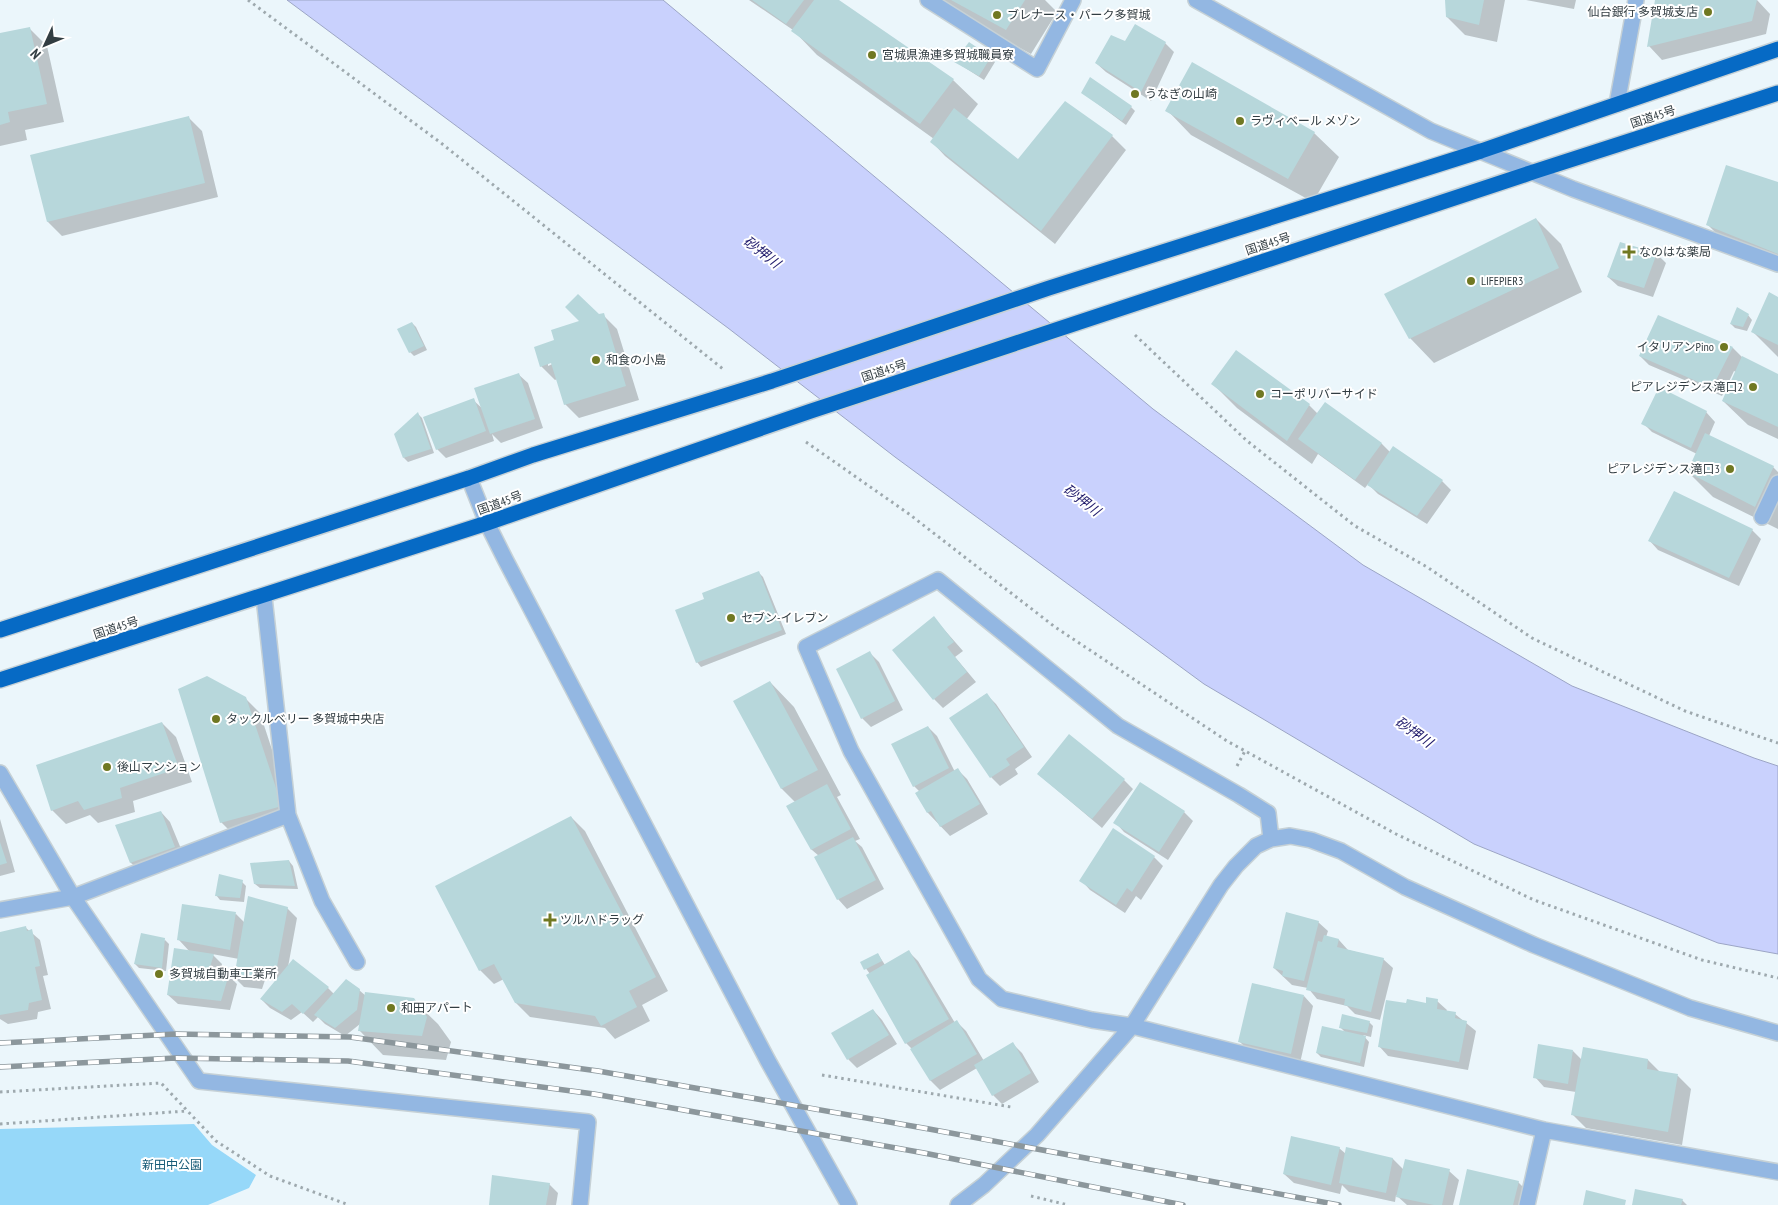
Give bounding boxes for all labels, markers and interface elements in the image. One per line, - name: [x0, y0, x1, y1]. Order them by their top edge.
- place label: 仙台銀行 多賀城支店: [1587, 4, 1698, 19]
- marker: 仙台銀行 多賀城支店: [1702, 6, 1714, 18]
- place label: ブレナース・パーク多賀城: [1007, 7, 1150, 22]
- marker: ブレナース・パーク多賀城: [991, 9, 1003, 21]
- north arrow: [20, 20, 70, 70]
- text: N: [27, 45, 45, 63]
- place label: 宮城県漁連多賀城職員寮: [882, 47, 1014, 62]
- marker: 宮城県漁連多賀城職員寮: [866, 49, 878, 61]
- place label: うなぎの山崎: [1145, 86, 1217, 101]
- marker: うなぎの山崎: [1129, 88, 1141, 100]
- street label: 国道45号: [1628, 102, 1677, 131]
- place label: ラヴィベール メゾン: [1250, 113, 1361, 128]
- marker: ラヴィベール メゾン: [1234, 115, 1246, 127]
- street label: 国道45号: [1243, 229, 1292, 258]
- water label: 砂押川: [740, 232, 786, 273]
- place label: なのはな薬局: [1639, 244, 1711, 259]
- marker: なのはな薬局: [1623, 246, 1635, 258]
- place label: LIFEPIER3: [1481, 273, 1523, 288]
- marker: LIFEPIER3: [1465, 275, 1477, 287]
- place label: イタリアンPino: [1636, 339, 1714, 354]
- marker: イタリアンPino: [1718, 341, 1730, 353]
- place label: 和食の小島: [606, 352, 666, 367]
- marker: 和食の小島: [590, 354, 602, 366]
- street label: 国道45号: [859, 356, 908, 385]
- place label: ピアレジデンス滝口2: [1630, 379, 1743, 394]
- marker: ピアレジデンス滝口2: [1747, 381, 1759, 393]
- place label: コーポリバーサイド: [1270, 386, 1378, 401]
- marker: コーポリバーサイド: [1254, 388, 1266, 400]
- place label: ピアレジデンス滝口3: [1607, 461, 1720, 476]
- marker: ピアレジデンス滝口3: [1724, 463, 1736, 475]
- water label: 砂押川: [1060, 480, 1106, 521]
- street label: 国道45号: [475, 487, 524, 518]
- place label: セブン-イレブン: [741, 610, 829, 625]
- marker: セブン-イレブン: [725, 612, 737, 624]
- street label: 国道45号: [91, 613, 140, 642]
- place label: タックルベリー 多賀城中央店: [226, 711, 384, 726]
- marker: タックルベリー 多賀城中央店: [210, 713, 222, 725]
- water label: 砂押川: [1392, 713, 1438, 753]
- place label: 後山マンション: [117, 759, 201, 774]
- marker: 後山マンション: [101, 761, 113, 773]
- place label: ツルハドラッグ: [560, 912, 644, 927]
- marker: ツルハドラッグ: [544, 914, 556, 926]
- place label: 多賀城自動車工業所: [169, 966, 277, 981]
- marker: 多賀城自動車工業所: [153, 968, 165, 980]
- place label: 和田アパート: [401, 1000, 473, 1015]
- marker: 和田アパート: [385, 1002, 397, 1014]
- park label: 新田中公園: [142, 1157, 202, 1172]

